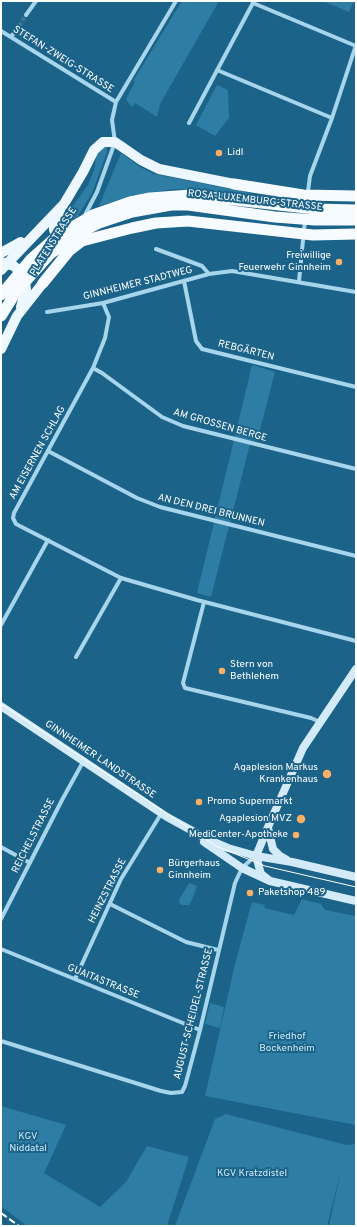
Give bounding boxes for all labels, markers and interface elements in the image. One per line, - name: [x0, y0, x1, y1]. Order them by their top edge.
- street label: STEFAN-ZWEIG-STRASSE: [10, 24, 116, 96]
- place label: Lidl: [227, 147, 243, 159]
- marker: Lidl: [214, 148, 224, 158]
- street label: ROSA-LUXEMBURG-STRASSE: [187, 188, 323, 214]
- street label: PLATENSTRASSE: [28, 205, 80, 279]
- place label: Freiwillige Feuerwehr Ginnheim: [238, 250, 331, 274]
- marker: Freiwillige Feuerwehr Ginnheim: [334, 257, 344, 267]
- street label: GINNHEIMER STADTWEG: [82, 265, 194, 303]
- street label: REBGÄRTEN: [217, 338, 275, 364]
- street label: AM EISERNEN SCHLAG: [7, 404, 69, 502]
- street label: AM GROSSEN BERGE: [172, 407, 268, 445]
- street label: AN DEN DREI BRUNNEN: [156, 492, 266, 530]
- place label: Stern von Bethlehem: [230, 659, 279, 682]
- marker: Stern von Bethlehem: [217, 666, 227, 676]
- street label: GINNHEIMER LANDSTRASSE: [42, 718, 158, 802]
- place label: Agaplesion Markus Krankenhaus: [233, 762, 318, 786]
- marker: Agaplesion Markus Krankenhaus: [321, 768, 333, 780]
- street label: REICHELSTRASSE: [10, 796, 58, 876]
- place label: Promo Supermarkt: [207, 796, 293, 808]
- marker: Promo Supermarkt: [194, 797, 204, 807]
- place label: Agaplesion MVZ: [219, 813, 292, 825]
- marker: Agaplesion MVZ: [295, 813, 307, 825]
- place label: MediCenter-Apotheke: [189, 829, 288, 841]
- marker: MediCenter-Apotheke: [291, 830, 301, 840]
- street label: HEINZSTRASSE: [86, 856, 130, 926]
- place label: Bürgerhaus Ginnheim: [168, 858, 220, 882]
- marker: Bürgerhaus Ginnheim: [155, 865, 165, 875]
- place label: Paketshop 489: [258, 887, 325, 899]
- marker: Paketshop 489: [245, 888, 255, 898]
- street label: AUGUST-SCHEIDEL-STRASSE: [172, 947, 216, 1081]
- street label: GUAITASTRASSE: [65, 962, 141, 1002]
- park label: Friedhof Bockenheim: [259, 1031, 315, 1054]
- park label: KGV Niddatal: [9, 1131, 47, 1154]
- park label: KGV Kratzdistel: [217, 1168, 287, 1180]

